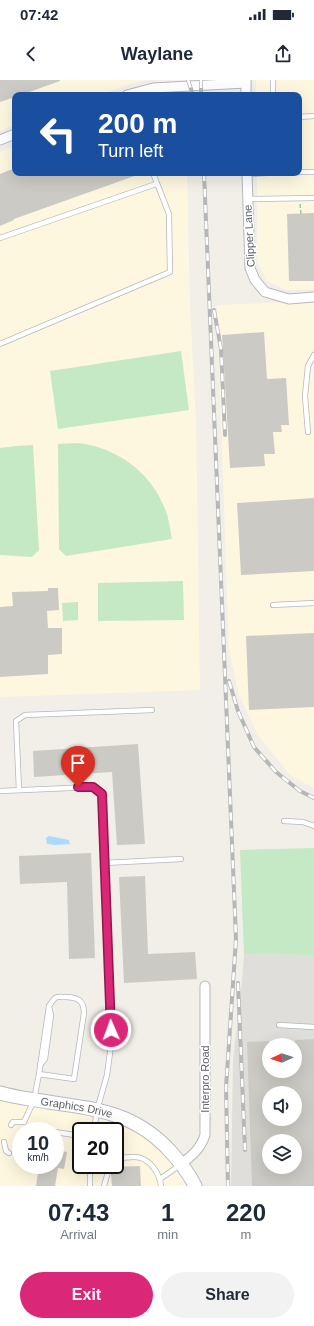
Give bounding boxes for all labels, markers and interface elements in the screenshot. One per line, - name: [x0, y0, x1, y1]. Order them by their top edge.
- text: 07:42: [20, 6, 58, 23]
- icon: back: [20, 43, 42, 65]
- icon: share: [272, 43, 294, 65]
- text: Waylane: [121, 44, 193, 64]
- icon: left: [32, 108, 84, 160]
- text: 200 m: [98, 108, 177, 139]
- text: Turn left: [98, 141, 163, 161]
- street label: Clipper Lane: [241, 205, 257, 267]
- pin: [61, 746, 95, 787]
- icon: arrive: [67, 752, 89, 774]
- position arrow: [90, 1009, 132, 1051]
- north arrow: [262, 1038, 302, 1078]
- map controls: [262, 1038, 302, 1174]
- street label: Interpro Road: [199, 1045, 211, 1113]
- button: sound: [262, 1086, 302, 1126]
- street label: Graphics Drive: [40, 1095, 114, 1120]
- speed limit sign: 20: [72, 1122, 124, 1174]
- text: 10: [27, 1132, 49, 1154]
- button: layers: [262, 1134, 302, 1174]
- text: km/h: [27, 1152, 49, 1163]
- text: 07:43: [48, 1199, 109, 1226]
- text: 1: [161, 1199, 174, 1226]
- text: 220: [226, 1199, 266, 1226]
- text: Arrival: [60, 1227, 97, 1242]
- text: min: [157, 1227, 178, 1242]
- text: m: [241, 1227, 251, 1242]
- button: Exit: [20, 1272, 153, 1318]
- button: Share: [161, 1272, 294, 1318]

